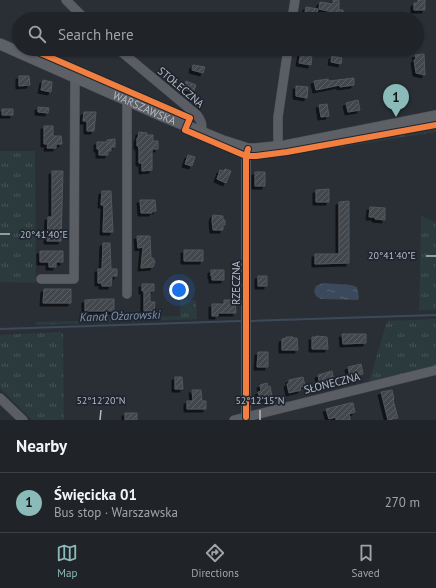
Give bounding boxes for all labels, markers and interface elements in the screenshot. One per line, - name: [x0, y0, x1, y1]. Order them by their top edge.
- search box: [12, 12, 424, 56]
- icon: search: [26, 23, 48, 45]
- text: Search here: [58, 25, 134, 44]
- street label: STOŁECZNA: [155, 64, 208, 111]
- pin: 1: [383, 84, 409, 117]
- street label: WARSZAWSKA: [111, 88, 179, 128]
- text: 20°41'40"E: [20, 228, 68, 241]
- text: 20°41'40"E: [368, 249, 416, 262]
- street label: RZECZNA: [229, 260, 243, 305]
- your location: [169, 280, 189, 300]
- water label: Kanał Ożarowski: [79, 307, 162, 324]
- street label: SŁONECZNA: [302, 369, 362, 397]
- text: 52°12'20"N: [76, 394, 126, 407]
- text: 52°12'15"N: [235, 394, 285, 407]
- text: Nearby: [16, 435, 67, 457]
- text: Święcicka 01: [54, 485, 137, 504]
- text: 1: [25, 494, 33, 511]
- text: 270 m: [385, 494, 420, 511]
- text: Bus stop · Warszawska: [54, 504, 178, 521]
- tab: Map: [56, 542, 78, 580]
- tab: Directions: [191, 542, 239, 580]
- tab: Saved: [352, 542, 380, 580]

